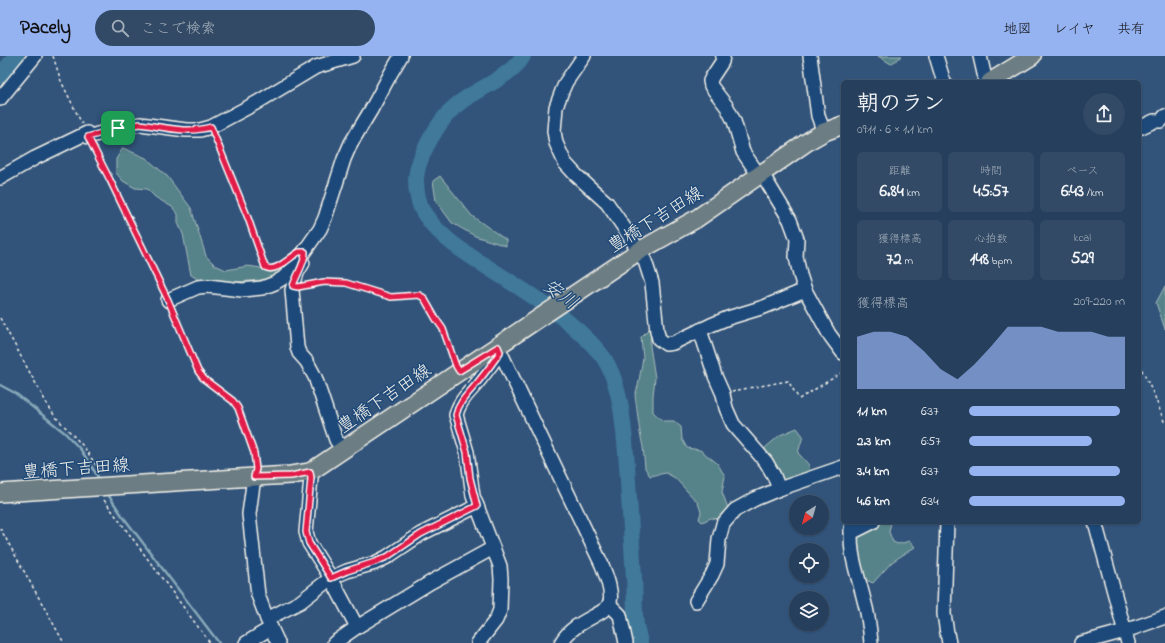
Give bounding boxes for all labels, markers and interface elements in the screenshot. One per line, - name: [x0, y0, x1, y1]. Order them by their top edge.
- search box: [95, 10, 375, 46]
- text: Pacely: [20, 15, 71, 42]
- icon: search: [109, 17, 131, 39]
- text: ここで検索: [141, 18, 216, 40]
- text: 地図: [1004, 19, 1032, 40]
- text: レイヤ: [1054, 19, 1095, 40]
- text: 共有: [1117, 19, 1145, 40]
- text: 朝のラン: [857, 89, 945, 121]
- button: share: [1083, 93, 1125, 135]
- pin: [101, 111, 135, 145]
- icon: arrive: [107, 117, 129, 139]
- text: 09:11 · 6 × 1.1 km: [857, 120, 933, 139]
- text: 距離: [889, 163, 911, 179]
- text: 時間: [980, 163, 1002, 179]
- text: ペース: [1066, 163, 1099, 179]
- text: 6.84: [879, 179, 904, 204]
- text: 45:57: [974, 179, 1008, 204]
- text: 6:43: [1061, 179, 1084, 204]
- street label: 豊橋下吉田線: [603, 181, 709, 260]
- text: km: [904, 185, 920, 201]
- text: /km: [1084, 185, 1104, 201]
- text: kcal: [1074, 230, 1091, 246]
- text: 獲得標高: [878, 231, 922, 247]
- text: 心拍数: [974, 231, 1007, 247]
- text: 529: [1071, 246, 1094, 271]
- text: 72: [886, 247, 902, 272]
- text: 148: [970, 247, 989, 272]
- text: m: [902, 253, 913, 269]
- text: bpm: [989, 253, 1012, 269]
- water label: 安川: [536, 273, 583, 317]
- text: 209–220 m: [1073, 292, 1125, 311]
- text: 獲得標高: [857, 294, 909, 313]
- street label: 豊橋下吉田線: [333, 359, 437, 441]
- text: 1.1 km: [857, 402, 887, 421]
- text: 6:37: [921, 402, 939, 421]
- text: 2.3 km: [857, 432, 891, 451]
- text: 6:57: [921, 432, 941, 451]
- street label: 豊橋下吉田線: [21, 453, 131, 487]
- text: 3.4 km: [857, 462, 889, 481]
- text: 6:37: [921, 462, 939, 481]
- text: 4.6 km: [857, 492, 890, 511]
- text: 6:34: [921, 492, 939, 511]
- north arrow: [789, 495, 829, 535]
- map controls: [789, 495, 829, 631]
- button: locate: [789, 543, 829, 583]
- button: layers: [789, 591, 829, 631]

